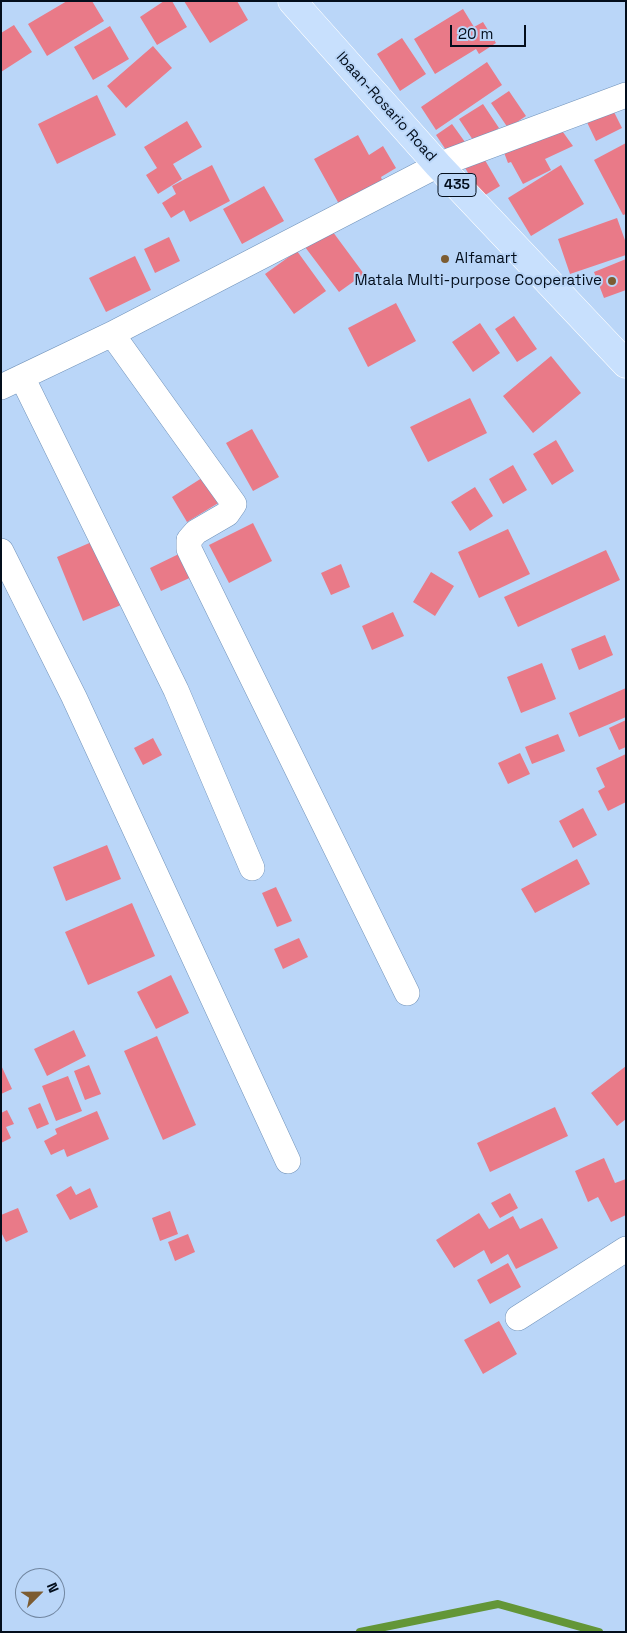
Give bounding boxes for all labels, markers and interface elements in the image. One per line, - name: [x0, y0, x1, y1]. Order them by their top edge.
- scale bar: [452, 15, 528, 47]
- text: 20 m: [458, 24, 493, 43]
- street label: Ibaan-Rosario Road: [332, 49, 440, 165]
- road number: 435: [438, 174, 476, 196]
- place label: Alfamart: [455, 250, 517, 268]
- marker: Alfamart: [439, 253, 451, 265]
- place label: Matala Multi-purpose Cooperative: [354, 272, 602, 290]
- marker: Matala Multi-purpose Cooperative: [606, 275, 618, 287]
- north arrow: [15, 1568, 65, 1618]
- text: N: [43, 1580, 63, 1595]

